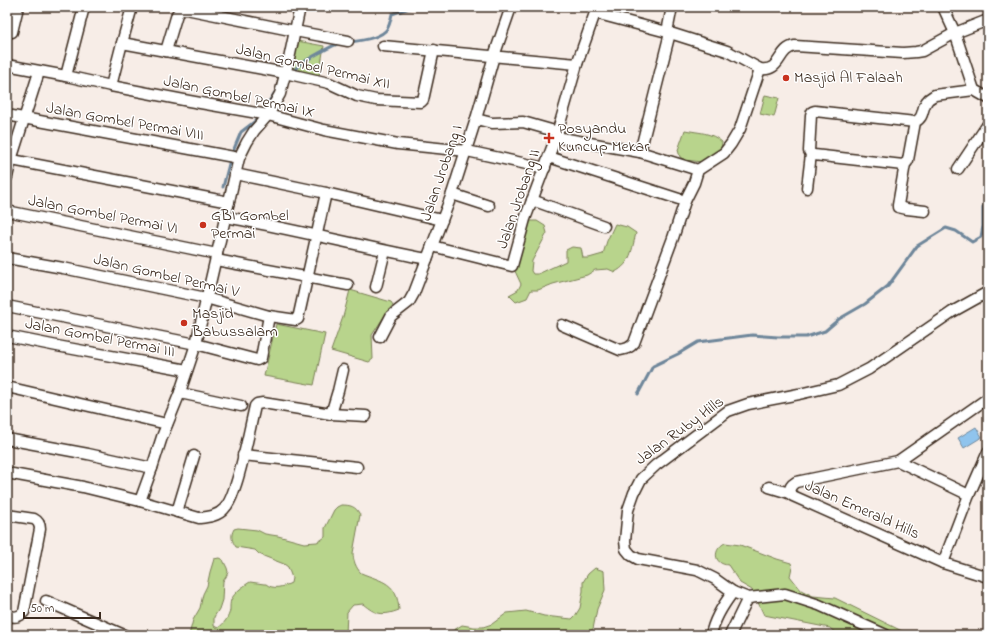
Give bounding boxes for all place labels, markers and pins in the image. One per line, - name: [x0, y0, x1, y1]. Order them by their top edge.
- place label: Masjid Al Falaah: [794, 66, 903, 90]
- marker: Masjid Al Falaah: [781, 73, 791, 83]
- place label: Posyandu Kuncup Mekar: [558, 117, 649, 159]
- marker: Posyandu Kuncup Mekar: [543, 132, 555, 144]
- place label: GBI Gombel Permai: [211, 204, 289, 246]
- marker: GBI Gombel Permai: [198, 220, 208, 230]
- place label: Masjid Babussalam: [191, 302, 278, 344]
- marker: Masjid Babussalam: [179, 318, 189, 328]

